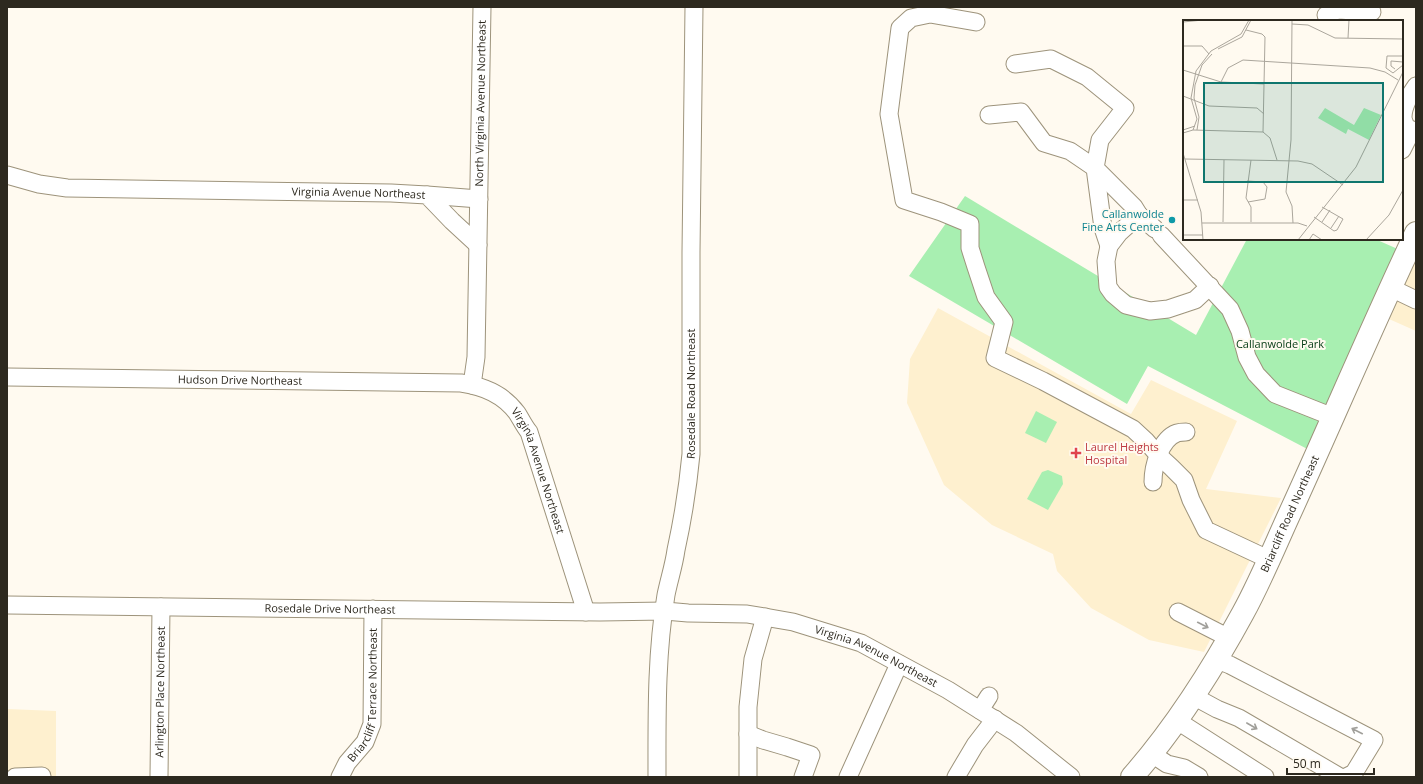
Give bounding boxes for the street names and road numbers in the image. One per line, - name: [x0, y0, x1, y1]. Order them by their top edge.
- street label: North Virginia Avenue Northeast: [471, 20, 489, 187]
- street label: Virginia Avenue Northeast: [291, 183, 426, 202]
- street label: Rosedale Road Northeast: [683, 329, 698, 460]
- street label: Hudson Drive Northeast: [178, 371, 302, 388]
- street label: Virginia Avenue Northeast: [508, 404, 569, 535]
- street label: Briarcliff Road Northeast: [1256, 453, 1322, 575]
- street label: Rosedale Drive Northeast: [264, 600, 396, 617]
- street label: Virginia Avenue Northeast: [813, 621, 940, 690]
- street label: Arlington Place Northeast: [151, 626, 168, 758]
- street label: Briarcliff Terrace Northeast: [343, 628, 380, 765]

